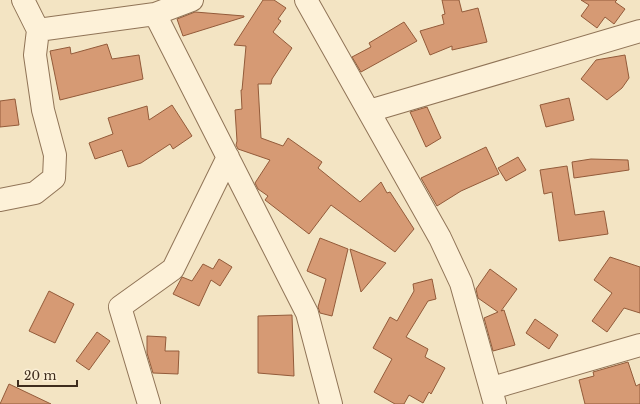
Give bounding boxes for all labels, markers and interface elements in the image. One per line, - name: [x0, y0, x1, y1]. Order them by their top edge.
- scale bar: [18, 362, 77, 388]
- text: 20 m: [24, 368, 56, 383]

